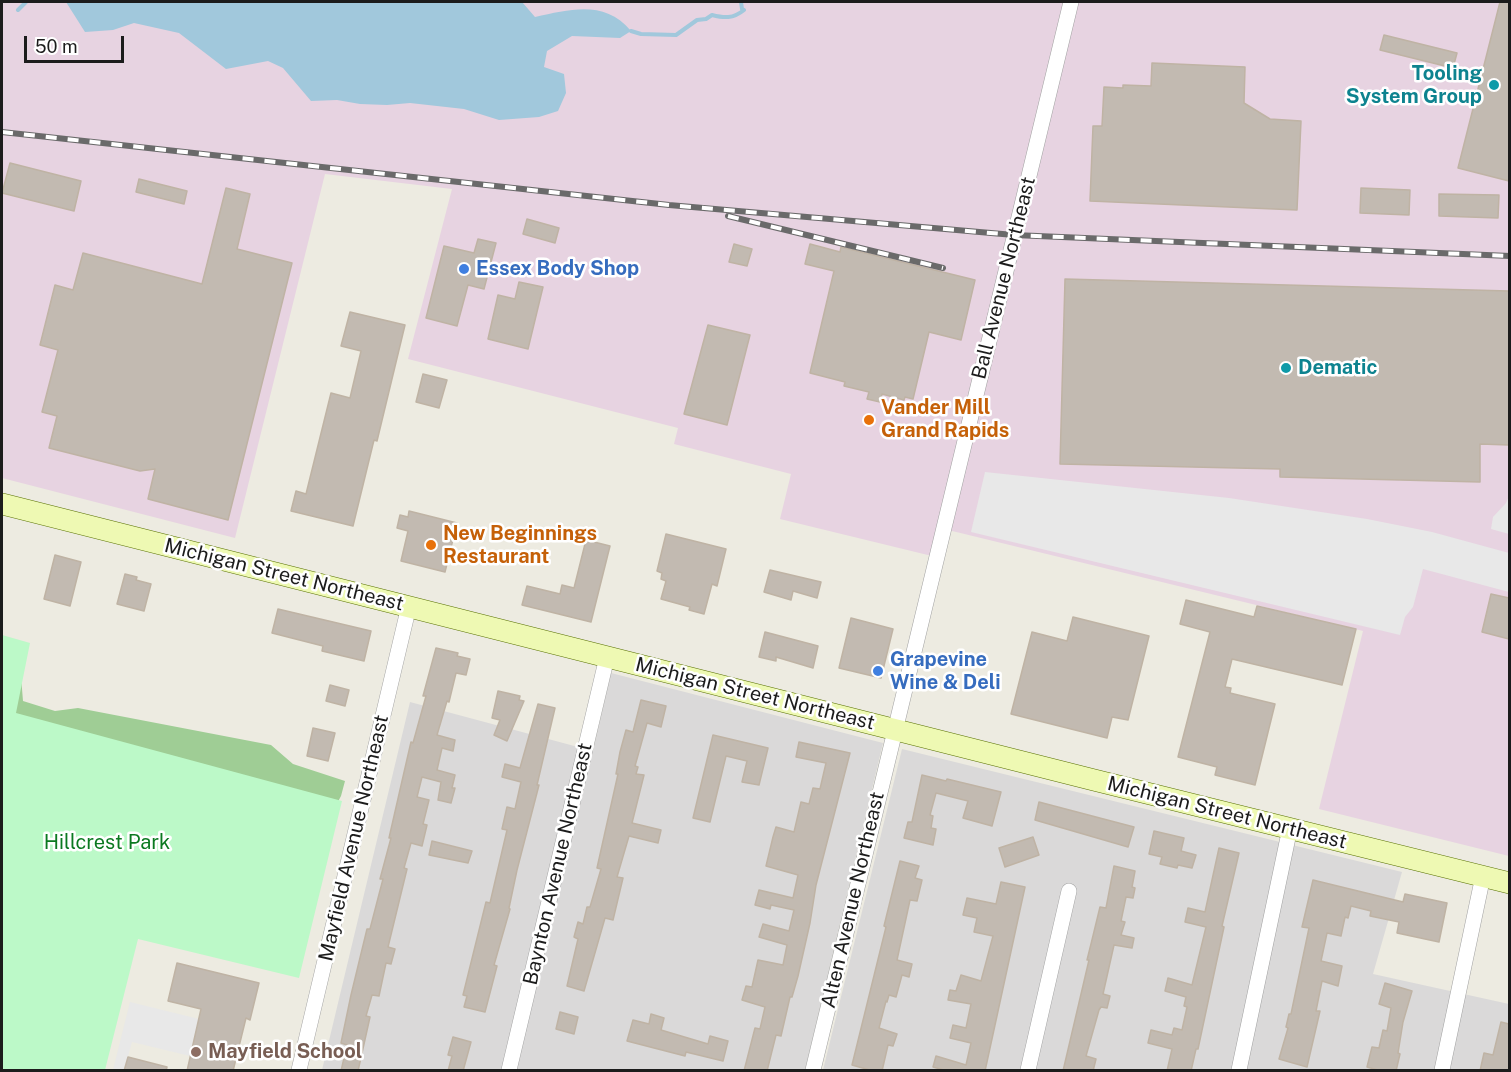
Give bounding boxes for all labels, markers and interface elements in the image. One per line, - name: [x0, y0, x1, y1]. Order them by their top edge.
- scale bar: [27, 24, 128, 62]
- text: 50 m: [35, 36, 78, 57]
- place label: Tooling System Group: [1346, 62, 1482, 109]
- marker: Tooling System Group: [1487, 78, 1501, 92]
- street label: Ball Avenue Northeast: [967, 174, 1041, 382]
- place label: Essex Body Shop: [476, 257, 639, 281]
- marker: Essex Body Shop: [457, 262, 471, 276]
- place label: Dematic: [1298, 356, 1377, 380]
- marker: Dematic: [1279, 361, 1293, 375]
- place label: Vander Mill Grand Rapids: [881, 396, 1009, 443]
- marker: Vander Mill Grand Rapids: [862, 413, 876, 427]
- place label: New Beginnings Restaurant: [443, 522, 597, 569]
- street label: Michigan Street Northeast: [162, 534, 406, 616]
- marker: New Beginnings Restaurant: [424, 538, 438, 552]
- place label: Grapevine Wine & Deli: [890, 648, 1001, 695]
- street label: Michigan Street Northeast: [633, 653, 877, 735]
- marker: Grapevine Wine & Deli: [871, 664, 885, 678]
- street label: Mayfield Avenue Northeast: [314, 712, 394, 964]
- street label: Baynton Avenue Northeast: [518, 741, 598, 987]
- street label: Michigan Street Northeast: [1105, 772, 1349, 854]
- street label: Alten Avenue Northeast: [816, 790, 890, 1010]
- park label: Hillcrest Park: [44, 831, 170, 855]
- place label: Mayfield School: [208, 1040, 362, 1064]
- marker: Mayfield School: [189, 1045, 203, 1059]

